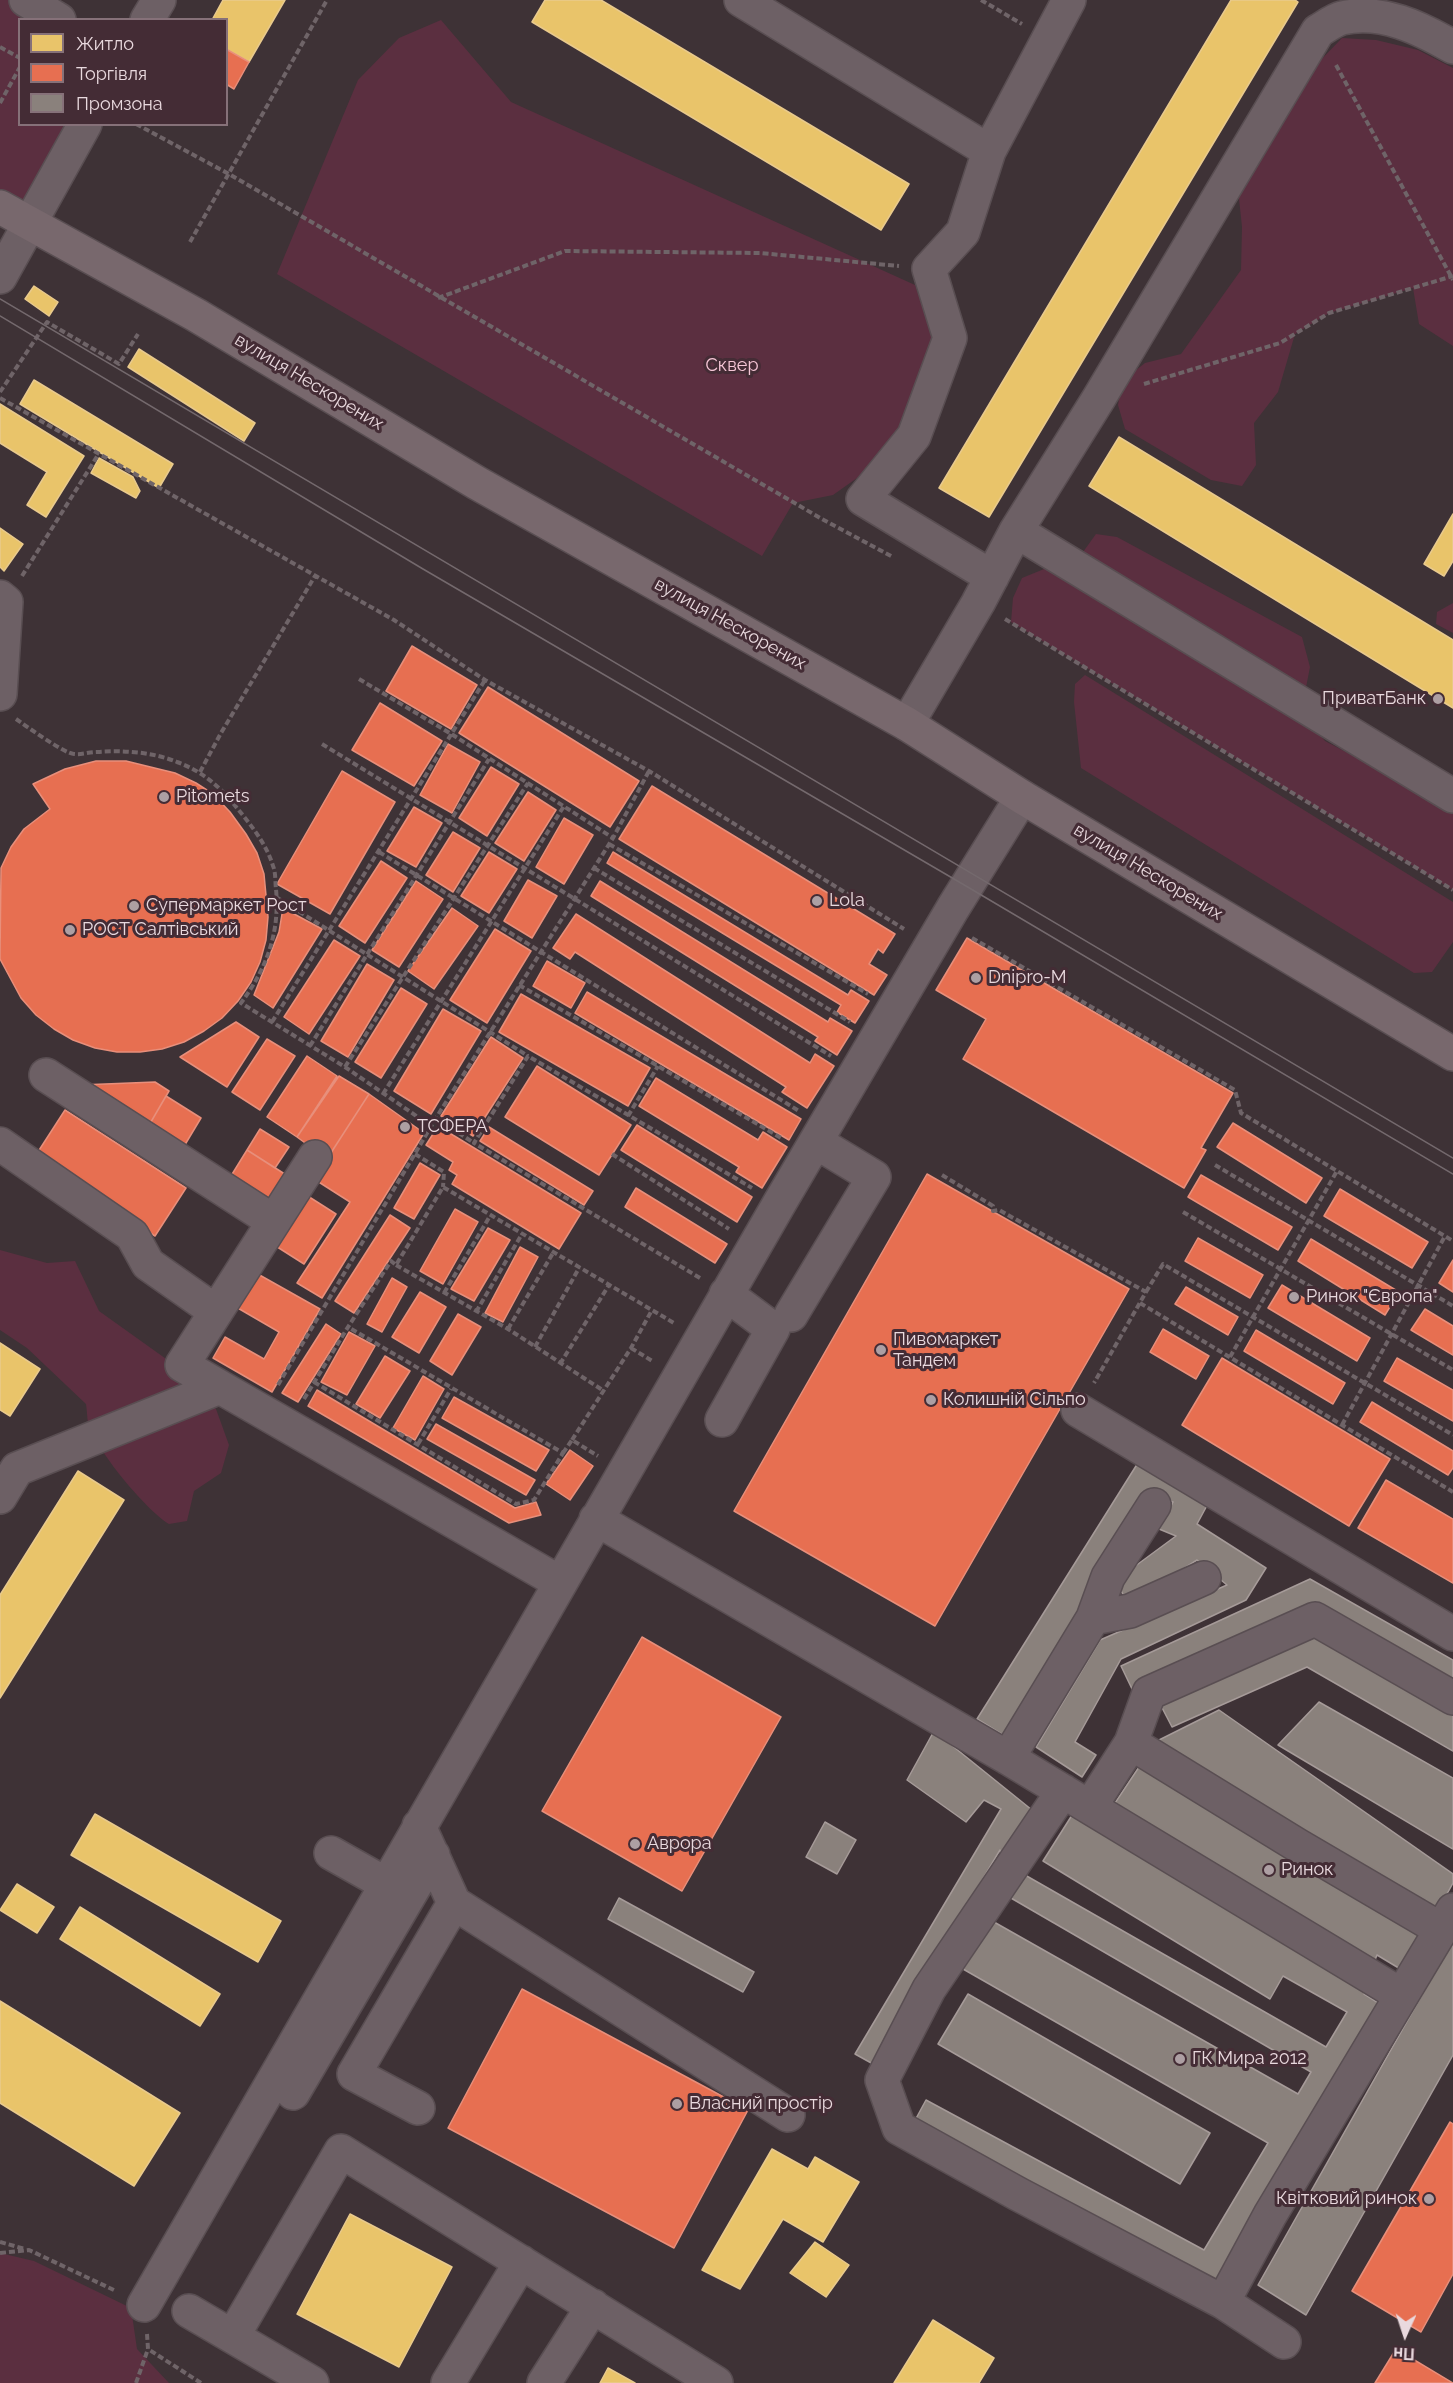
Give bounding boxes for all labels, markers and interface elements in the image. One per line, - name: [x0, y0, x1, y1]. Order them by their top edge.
- legend: [18, 18, 228, 126]
- text: Житло: [76, 33, 134, 54]
- text: Торгівля: [76, 63, 147, 84]
- text: Промзона: [76, 93, 163, 114]
- street label: вулиця Нескорених: [231, 329, 387, 435]
- park label: Сквер: [705, 355, 759, 377]
- street label: вулиця Нескорених: [651, 573, 809, 675]
- place label: ПриватБанк: [1322, 688, 1426, 710]
- marker: ПриватБанк: [1431, 692, 1445, 706]
- place label: Pitomets: [176, 786, 249, 808]
- marker: Pitomets: [157, 790, 171, 804]
- street label: вулиця Нескорених: [1070, 819, 1226, 925]
- place label: Lola: [829, 890, 865, 912]
- marker: Lola: [810, 894, 824, 908]
- place label: Супермаркет Рост: [146, 895, 307, 917]
- marker: Супермаркет Рост: [127, 899, 141, 913]
- place label: РОСТ Салтівський: [82, 919, 239, 941]
- marker: РОСТ Салтівський: [63, 923, 77, 937]
- place label: Dnipro-M: [988, 967, 1067, 989]
- marker: Dnipro-M: [969, 971, 983, 985]
- place label: ТСФЕРА: [417, 1116, 488, 1138]
- marker: ТСФЕРА: [398, 1120, 412, 1134]
- place label: Ринок "Європа": [1306, 1286, 1438, 1308]
- marker: Ринок "Європа": [1287, 1290, 1301, 1304]
- place label: Пивомаркет Тандем: [893, 1329, 998, 1372]
- marker: Пивомаркет Тандем: [874, 1343, 888, 1357]
- place label: Колишній Сільпо: [943, 1389, 1086, 1411]
- marker: Колишній Сільпо: [924, 1393, 938, 1407]
- place label: Аврора: [647, 1833, 712, 1855]
- marker: Аврора: [628, 1837, 642, 1851]
- place label: Ринок: [1281, 1859, 1333, 1881]
- marker: Ринок: [1262, 1863, 1276, 1877]
- place label: ГК Мира 2012: [1192, 2048, 1307, 2070]
- marker: ГК Мира 2012: [1173, 2052, 1187, 2066]
- place label: Власний простір: [689, 2093, 833, 2115]
- marker: Власний простір: [670, 2097, 684, 2111]
- place label: Квітковий ринок: [1276, 2188, 1417, 2210]
- marker: Квітковий ринок: [1422, 2192, 1436, 2206]
- north arrow: [1375, 2305, 1435, 2365]
- text: Пн: [1393, 2343, 1415, 2364]

